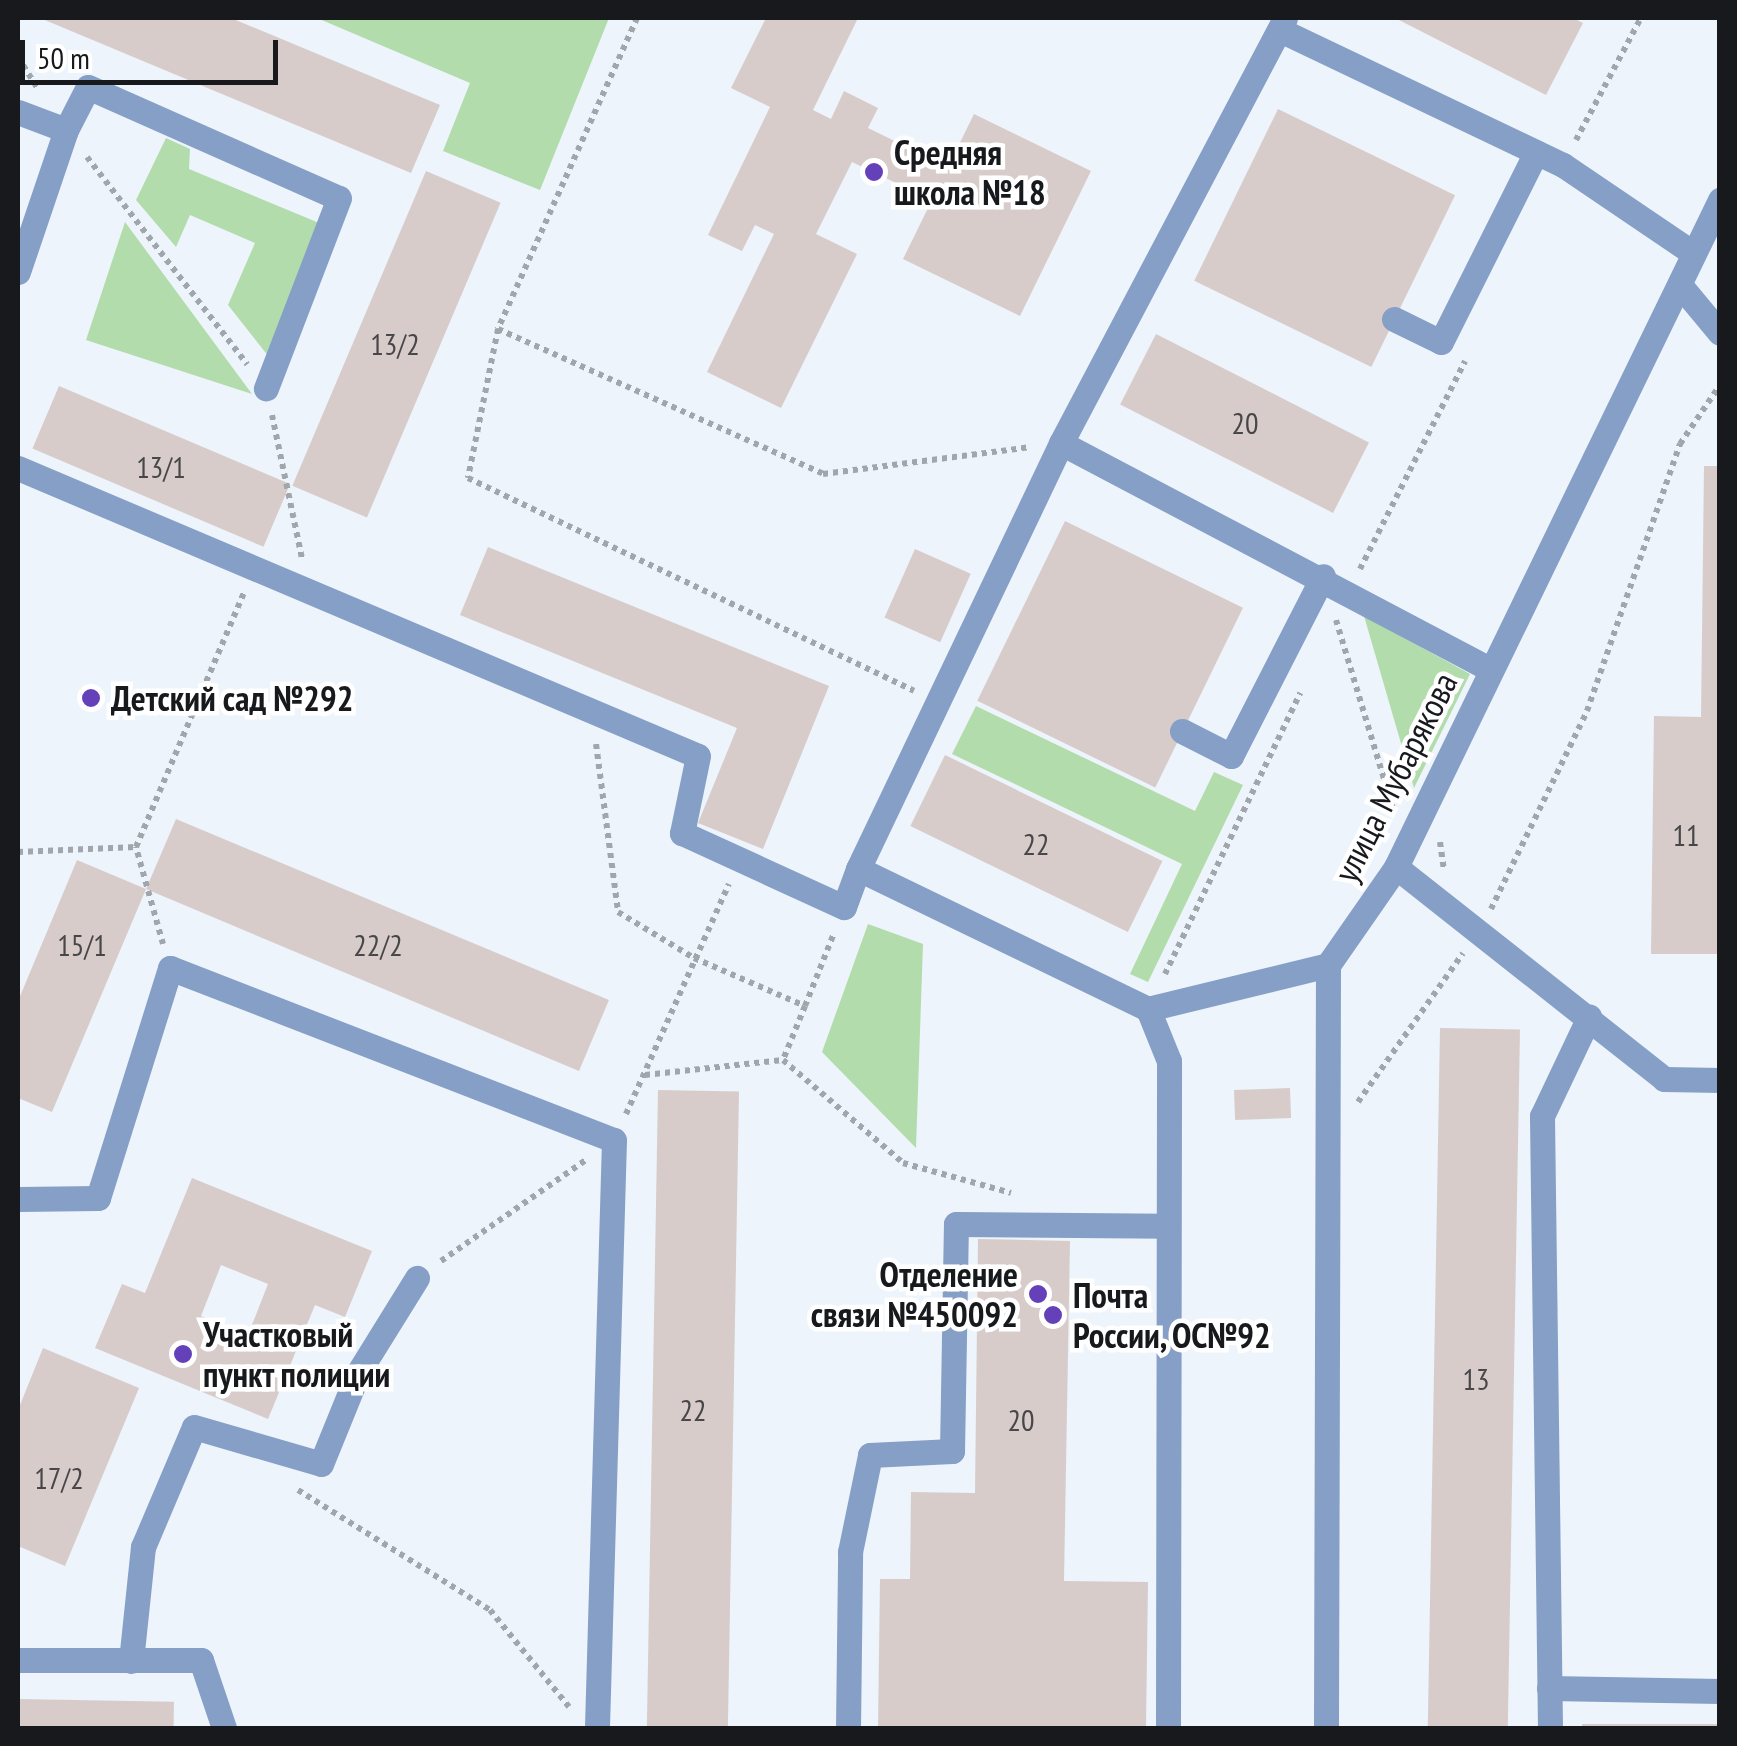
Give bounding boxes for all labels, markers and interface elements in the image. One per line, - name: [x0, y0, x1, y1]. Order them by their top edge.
- scale bar: [25, 20, 282, 82]
- text: 50 m: [37, 38, 90, 77]
- place label: Средняя школа №18: [894, 131, 1046, 213]
- marker: Средняя школа №18: [863, 161, 885, 183]
- house number: 13/2: [370, 326, 420, 362]
- house number: 20: [1232, 405, 1258, 441]
- house number: 13/1: [136, 449, 186, 485]
- street label: улица Мубарякова: [1324, 665, 1466, 889]
- place label: Детский сад №292: [111, 677, 354, 719]
- marker: Детский сад №292: [80, 687, 102, 709]
- house number: 11: [1673, 817, 1699, 853]
- house number: 22: [1023, 826, 1049, 862]
- house number: 15/1: [57, 927, 107, 963]
- house number: 22/2: [353, 927, 403, 963]
- place label: Отделение связи №450092: [811, 1253, 1018, 1335]
- place label: Почта России, ОС№92: [1073, 1274, 1273, 1356]
- marker: Отделение связи №450092: [1027, 1283, 1049, 1305]
- marker: Почта России, ОС№92: [1042, 1304, 1064, 1326]
- place label: Участковый пункт полиции: [203, 1313, 391, 1395]
- marker: Участковый пункт полиции: [172, 1343, 194, 1365]
- house number: 13: [1463, 1361, 1489, 1397]
- house number: 22: [680, 1392, 706, 1428]
- house number: 20: [1008, 1402, 1034, 1438]
- house number: 17/2: [34, 1460, 84, 1496]

